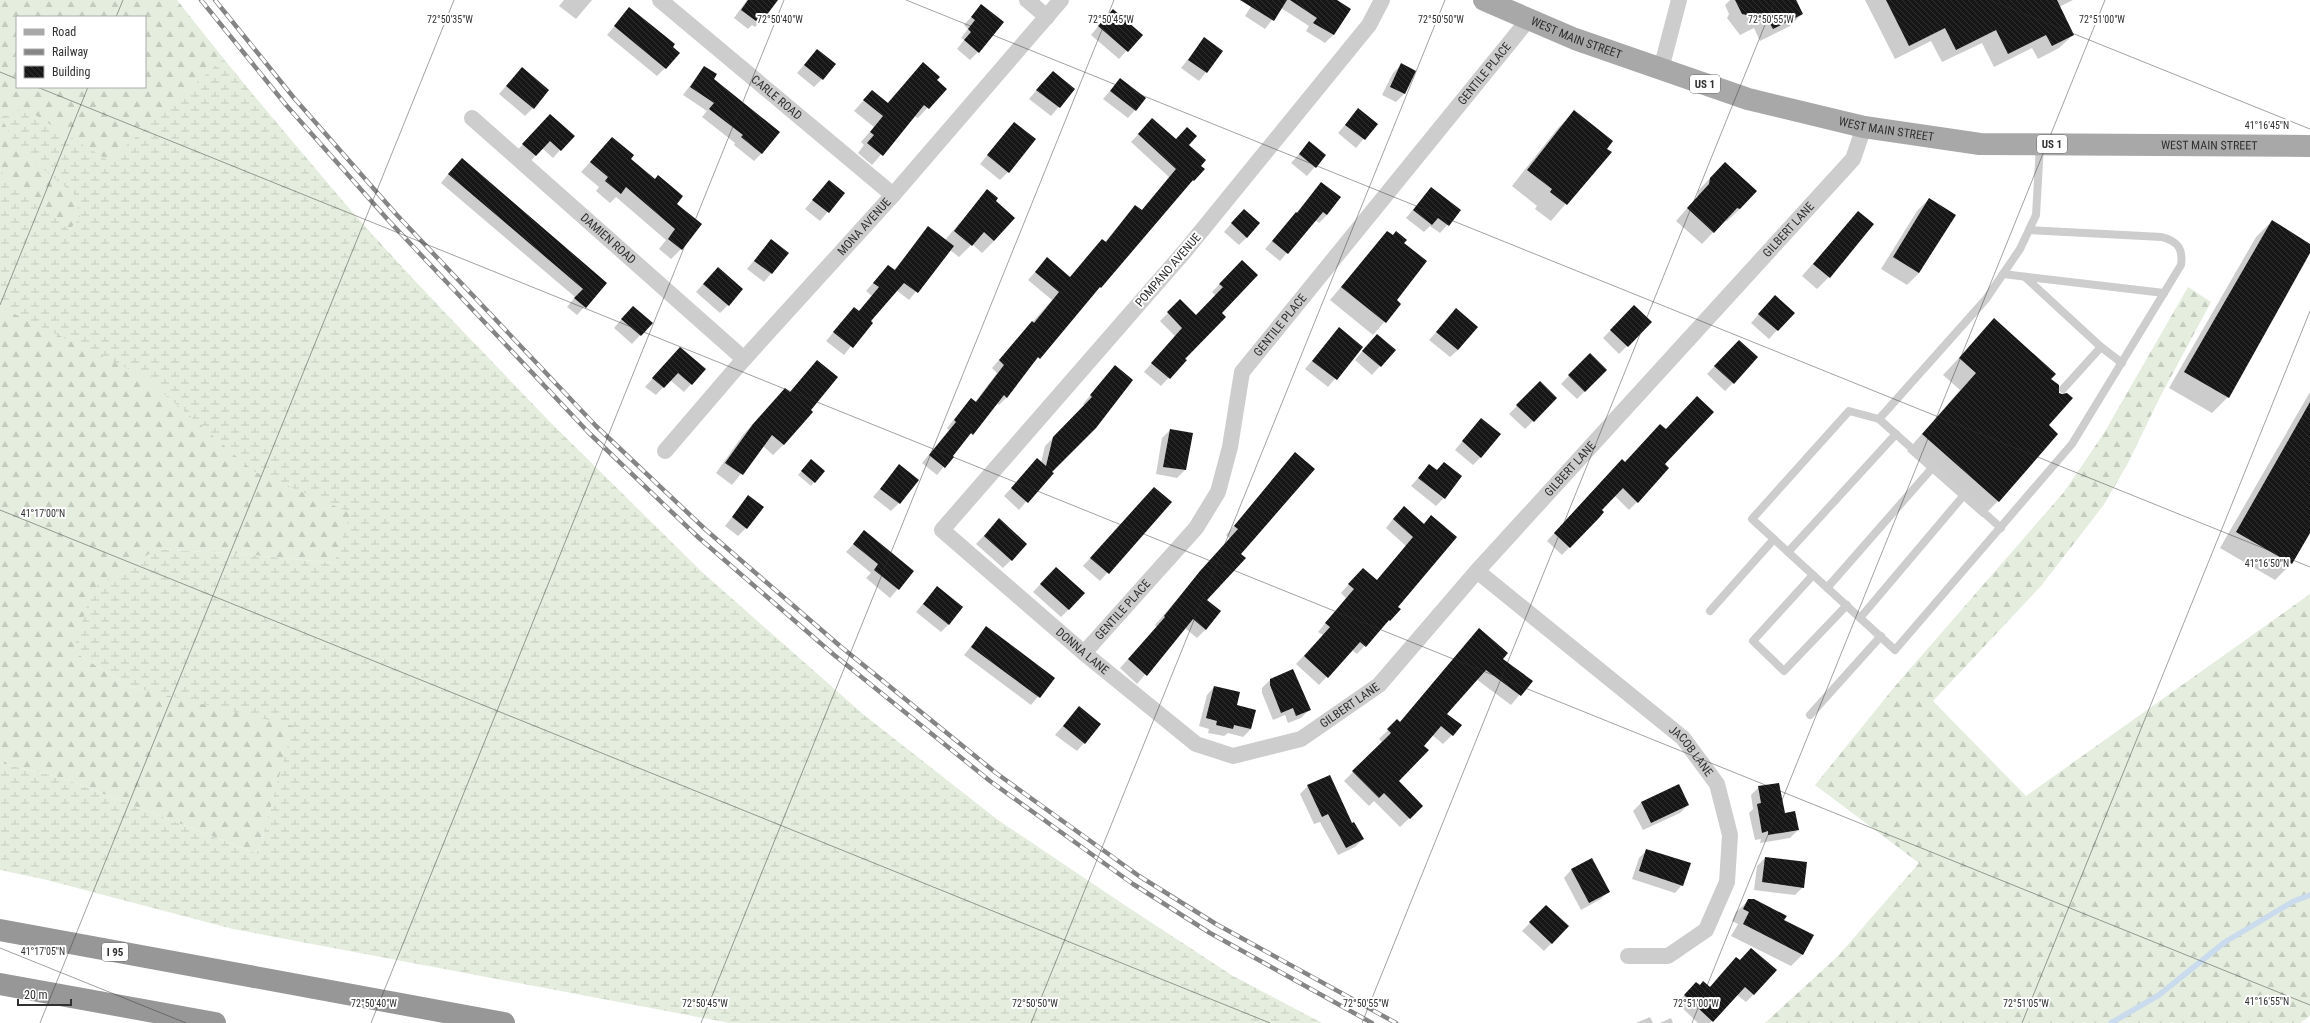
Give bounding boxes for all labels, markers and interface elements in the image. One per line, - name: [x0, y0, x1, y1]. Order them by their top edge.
- text: 72°50'35"W: [427, 14, 473, 25]
- text: 72°50'40"W: [757, 14, 803, 25]
- text: 72°50'45"W: [1088, 14, 1134, 25]
- text: 72°50'50"W: [1418, 14, 1464, 25]
- street label: WEST MAIN STREET: [1529, 14, 1624, 62]
- text: 72°50'55"W: [1748, 14, 1794, 25]
- text: 72°51'00"W: [2079, 14, 2125, 25]
- legend: [16, 16, 146, 88]
- text: Road: [52, 25, 76, 39]
- street label: GENTILE PLACE: [1455, 40, 1514, 108]
- text: Railway: [52, 45, 88, 59]
- text: Building: [52, 65, 90, 79]
- street label: CARLE ROAD: [748, 72, 805, 123]
- road number: US 1: [1690, 75, 1720, 93]
- street label: WEST MAIN STREET: [1837, 114, 1935, 144]
- text: 41°16'45"N: [2245, 120, 2289, 131]
- road number: US 1: [2037, 135, 2067, 153]
- street label: WEST MAIN STREET: [2161, 138, 2258, 153]
- street label: MONA AVENUE: [835, 195, 894, 258]
- street label: GILBERT LANE: [1760, 199, 1817, 260]
- street label: DAMIEN ROAD: [578, 211, 639, 267]
- street label: POMPANO AVENUE: [1132, 231, 1204, 309]
- street label: GENTILE PLACE: [1251, 291, 1310, 359]
- street label: GILBERT LANE: [1542, 439, 1599, 499]
- text: 41°17'00"N: [21, 508, 65, 519]
- text: 41°16'50"N: [2245, 558, 2289, 569]
- street label: GENTILE PLACE: [1092, 577, 1153, 643]
- street label: DONNA LANE: [1053, 625, 1112, 677]
- street label: GILBERT LANE: [1317, 680, 1382, 731]
- street label: JACOB LANE: [1666, 722, 1716, 779]
- road number: I 95: [102, 943, 128, 961]
- text: 41°17'05"N: [21, 946, 65, 957]
- scale bar: [18, 981, 71, 1007]
- text: 20 m: [24, 988, 48, 1002]
- text: 41°16'55"N: [2245, 996, 2289, 1007]
- text: 72°50'40"W: [351, 998, 397, 1009]
- text: 72°50'45"W: [682, 998, 728, 1009]
- text: 72°50'50"W: [1012, 998, 1058, 1009]
- text: 72°50'55"W: [1343, 998, 1389, 1009]
- text: 72°51'00"W: [1673, 998, 1719, 1009]
- text: 72°51'05"W: [2003, 998, 2049, 1009]

